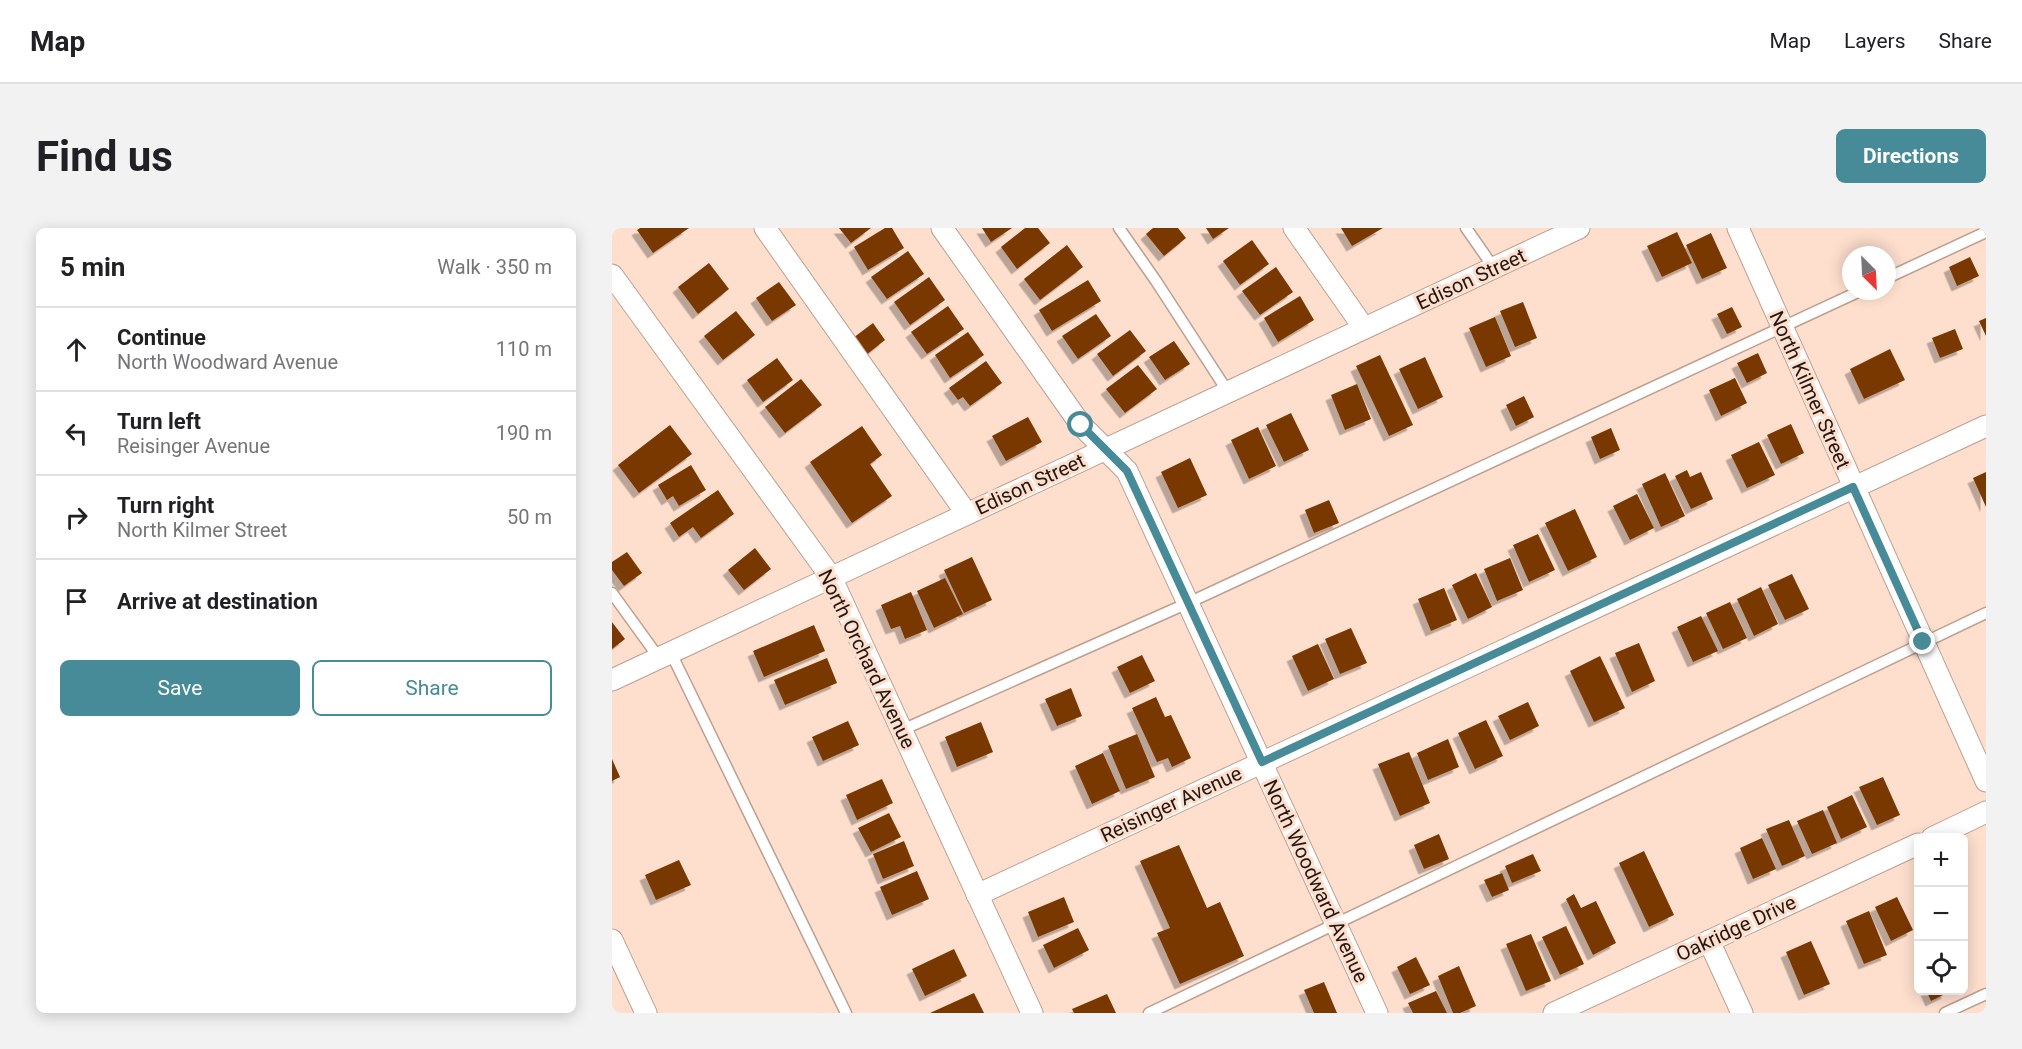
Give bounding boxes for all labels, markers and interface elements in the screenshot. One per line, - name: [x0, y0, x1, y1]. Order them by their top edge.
- text: Map: [30, 25, 85, 58]
- text: Map: [1769, 29, 1811, 53]
- text: Layers: [1844, 29, 1905, 53]
- text: Share: [1938, 29, 1992, 53]
- button: Directions: [1836, 129, 1986, 183]
- text: Find us: [36, 132, 173, 181]
- street label: Edison Street: [1413, 243, 1529, 315]
- north arrow: [1842, 246, 1896, 300]
- text: 5 min: [60, 252, 125, 282]
- text: Walk · 350 m: [437, 255, 552, 279]
- street label: North Kilmer Street: [1764, 307, 1856, 473]
- text: Continue: [117, 325, 206, 350]
- icon: ahead: [60, 333, 93, 366]
- text: 110 m: [496, 337, 552, 361]
- text: North Woodward Avenue: [117, 350, 338, 374]
- text: Turn left: [117, 409, 201, 434]
- route start: [1067, 411, 1093, 437]
- icon: left: [60, 417, 93, 450]
- text: 190 m: [496, 421, 552, 445]
- text: Reisinger Avenue: [117, 434, 270, 458]
- street label: Edison Street: [972, 448, 1088, 520]
- text: Turn right: [117, 493, 214, 518]
- icon: right: [60, 501, 93, 534]
- text: 50 m: [507, 505, 552, 529]
- text: North Kilmer Street: [117, 518, 287, 542]
- street label: North Orchard Avenue: [813, 565, 921, 753]
- icon: arrive: [60, 585, 93, 618]
- text: Arrive at destination: [117, 589, 318, 614]
- route end: [1909, 628, 1935, 654]
- button: Save: [60, 660, 300, 716]
- button: Share: [312, 660, 552, 716]
- street label: Reisinger Avenue: [1097, 761, 1245, 847]
- street label: North Woodward Avenue: [1258, 776, 1374, 986]
- map controls: [1914, 833, 1968, 995]
- button: +: [1914, 833, 1968, 887]
- button: −: [1914, 887, 1968, 941]
- street label: Oakridge Drive: [1672, 890, 1800, 966]
- button: locate: [1914, 941, 1968, 995]

